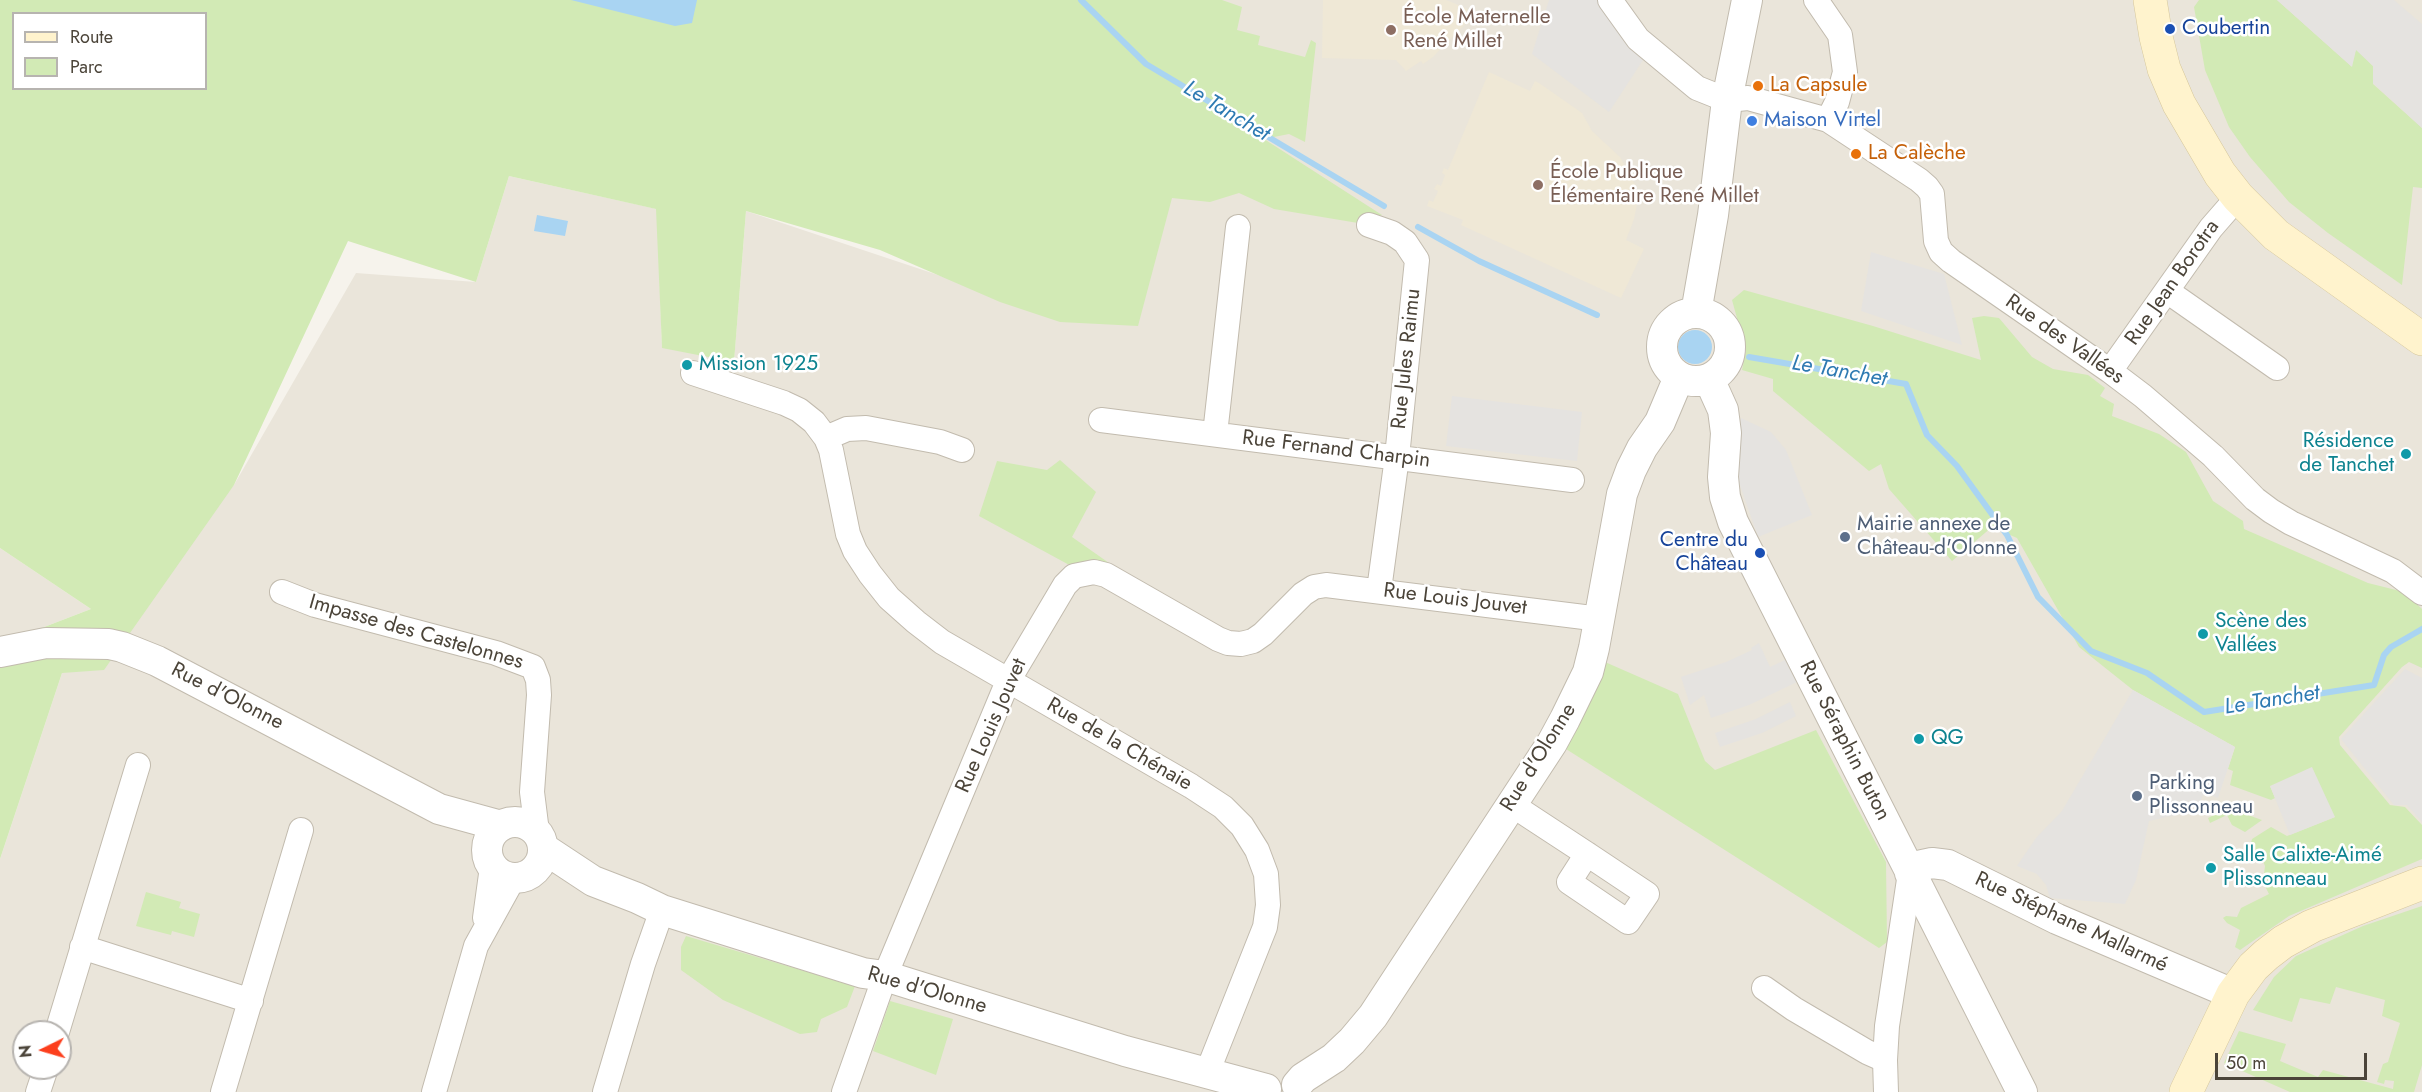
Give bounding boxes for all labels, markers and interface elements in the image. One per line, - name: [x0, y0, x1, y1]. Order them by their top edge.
- place label: École Maternelle René Millet: [1403, 5, 1550, 55]
- legend: [12, 12, 207, 90]
- place label: Coubertin: [2182, 16, 2270, 42]
- marker: Coubertin: [2163, 22, 2177, 36]
- marker: École Maternelle René Millet: [1384, 23, 1398, 37]
- text: Route: [70, 24, 113, 50]
- text: Parc: [70, 54, 103, 80]
- place label: La Capsule: [1770, 73, 1867, 99]
- water label: Le Tanchet: [1178, 76, 1274, 148]
- marker: La Capsule: [1751, 79, 1765, 93]
- place label: Maison Virtel: [1764, 108, 1881, 134]
- marker: Maison Virtel: [1745, 114, 1759, 128]
- place label: La Calèche: [1868, 141, 1966, 167]
- marker: La Calèche: [1849, 147, 1863, 161]
- place label: École Publique Élémentaire René Millet: [1550, 160, 1759, 210]
- marker: École Publique Élémentaire René Millet: [1531, 178, 1545, 192]
- street label: Rue Jean Borotra: [2121, 216, 2225, 350]
- street label: Rue Jules Raimu: [1387, 288, 1427, 430]
- street label: Rue des Vallées: [2000, 290, 2128, 390]
- water label: Le Tanchet: [1790, 351, 1888, 393]
- place label: Mission 1925: [699, 352, 818, 378]
- marker: Mission 1925: [680, 358, 694, 372]
- street label: Rue Fernand Charpin: [1240, 426, 1432, 474]
- place label: Résidence de Tanchet: [2299, 429, 2394, 479]
- marker: Résidence de Tanchet: [2399, 447, 2413, 461]
- place label: Mairie annexe de Château-d'Olonne: [1857, 512, 2017, 562]
- place label: Centre du Château: [1660, 528, 1748, 578]
- marker: Mairie annexe de Château-d'Olonne: [1838, 530, 1852, 544]
- marker: Centre du Château: [1753, 546, 1767, 560]
- street label: Rue Louis Jouvet: [1382, 579, 1528, 621]
- street label: Impasse des Castelonnes: [306, 590, 526, 676]
- place label: Scène des Vallées: [2215, 609, 2307, 659]
- marker: Scène des Vallées: [2196, 627, 2210, 641]
- street label: Rue Louis Jouvet: [951, 655, 1033, 797]
- street label: Rue Séraphin Buton: [1793, 657, 1895, 825]
- street label: Rue d'Olonne: [166, 658, 288, 736]
- water label: Le Tanchet: [2223, 680, 2321, 722]
- street label: Rue de la Chénaie: [1042, 693, 1196, 797]
- street label: Rue d'Olonne: [1496, 699, 1582, 817]
- place label: QG: [1931, 726, 1964, 752]
- marker: QG: [1912, 732, 1926, 746]
- place label: Parking Plissonneau: [2149, 771, 2253, 821]
- marker: Parking Plissonneau: [2130, 789, 2144, 803]
- place label: Salle Calixte-Aimé Plissonneau: [2223, 843, 2382, 893]
- marker: Salle Calixte-Aimé Plissonneau: [2204, 861, 2218, 875]
- street label: Rue Stéphane Mallarmé: [1971, 867, 2171, 979]
- street label: Rue d'Olonne: [864, 962, 990, 1020]
- north arrow: [12, 1020, 72, 1080]
- scale bar: [2218, 1041, 2370, 1079]
- text: N: [14, 1044, 38, 1059]
- text: 50 m: [2226, 1050, 2266, 1076]

